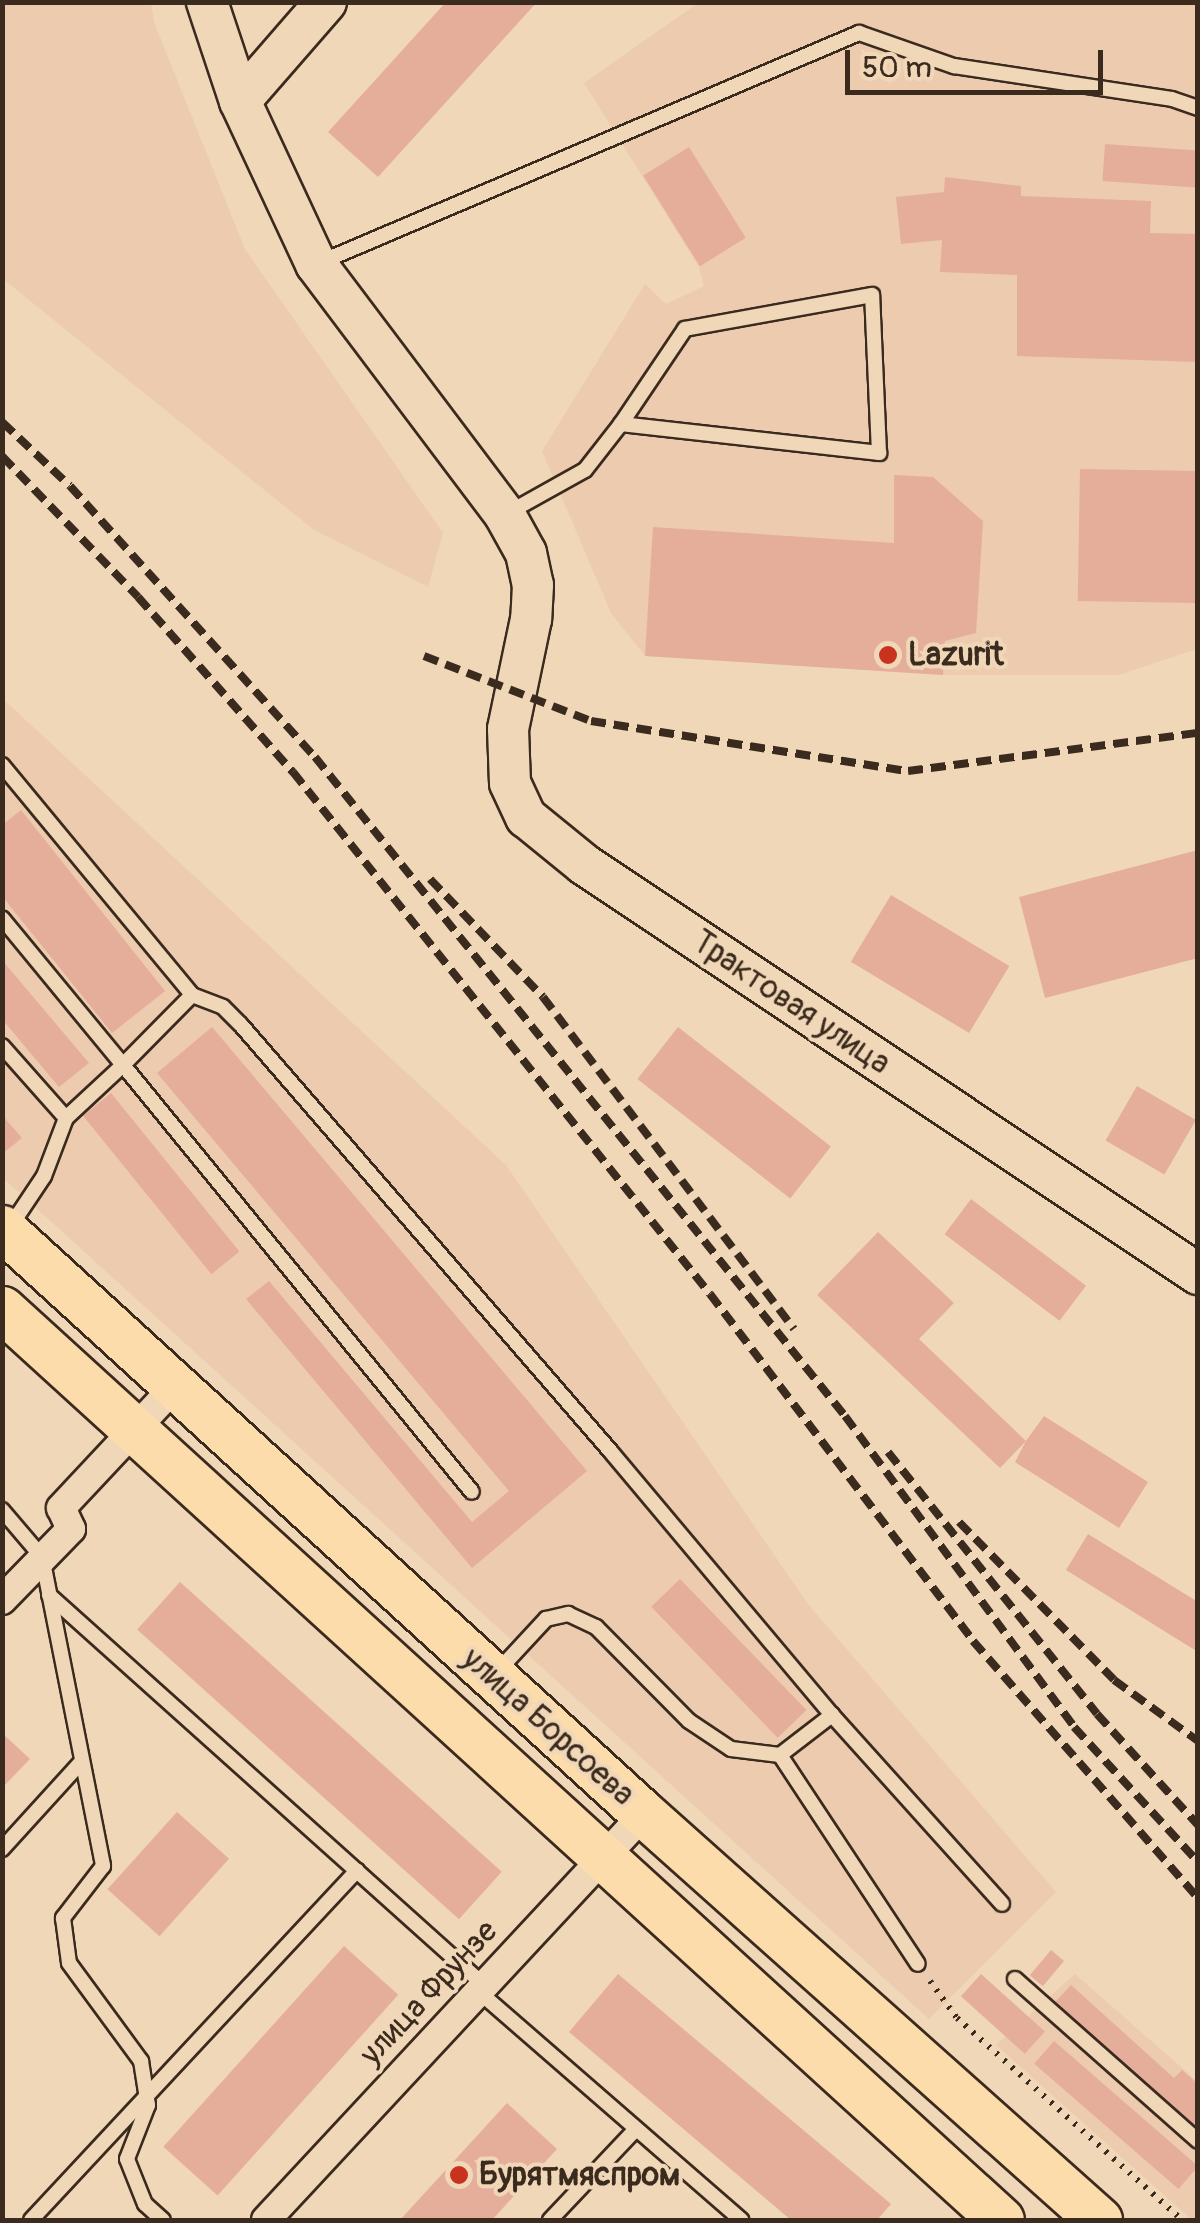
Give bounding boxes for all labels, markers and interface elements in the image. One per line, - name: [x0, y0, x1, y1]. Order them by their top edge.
- scale bar: [850, 30, 1108, 92]
- text: 50 m: [862, 49, 932, 86]
- place label: Lazurit: [908, 636, 1004, 674]
- marker: Lazurit: [877, 644, 899, 666]
- street label: Трактовая улица: [685, 923, 897, 1083]
- street label: улица Борсоева: [454, 1640, 642, 1814]
- street label: улица Фрунзе: [352, 1913, 506, 2073]
- place label: Бурятмяспром: [479, 2156, 680, 2194]
- marker: Бурятмяспром: [448, 2164, 470, 2186]

